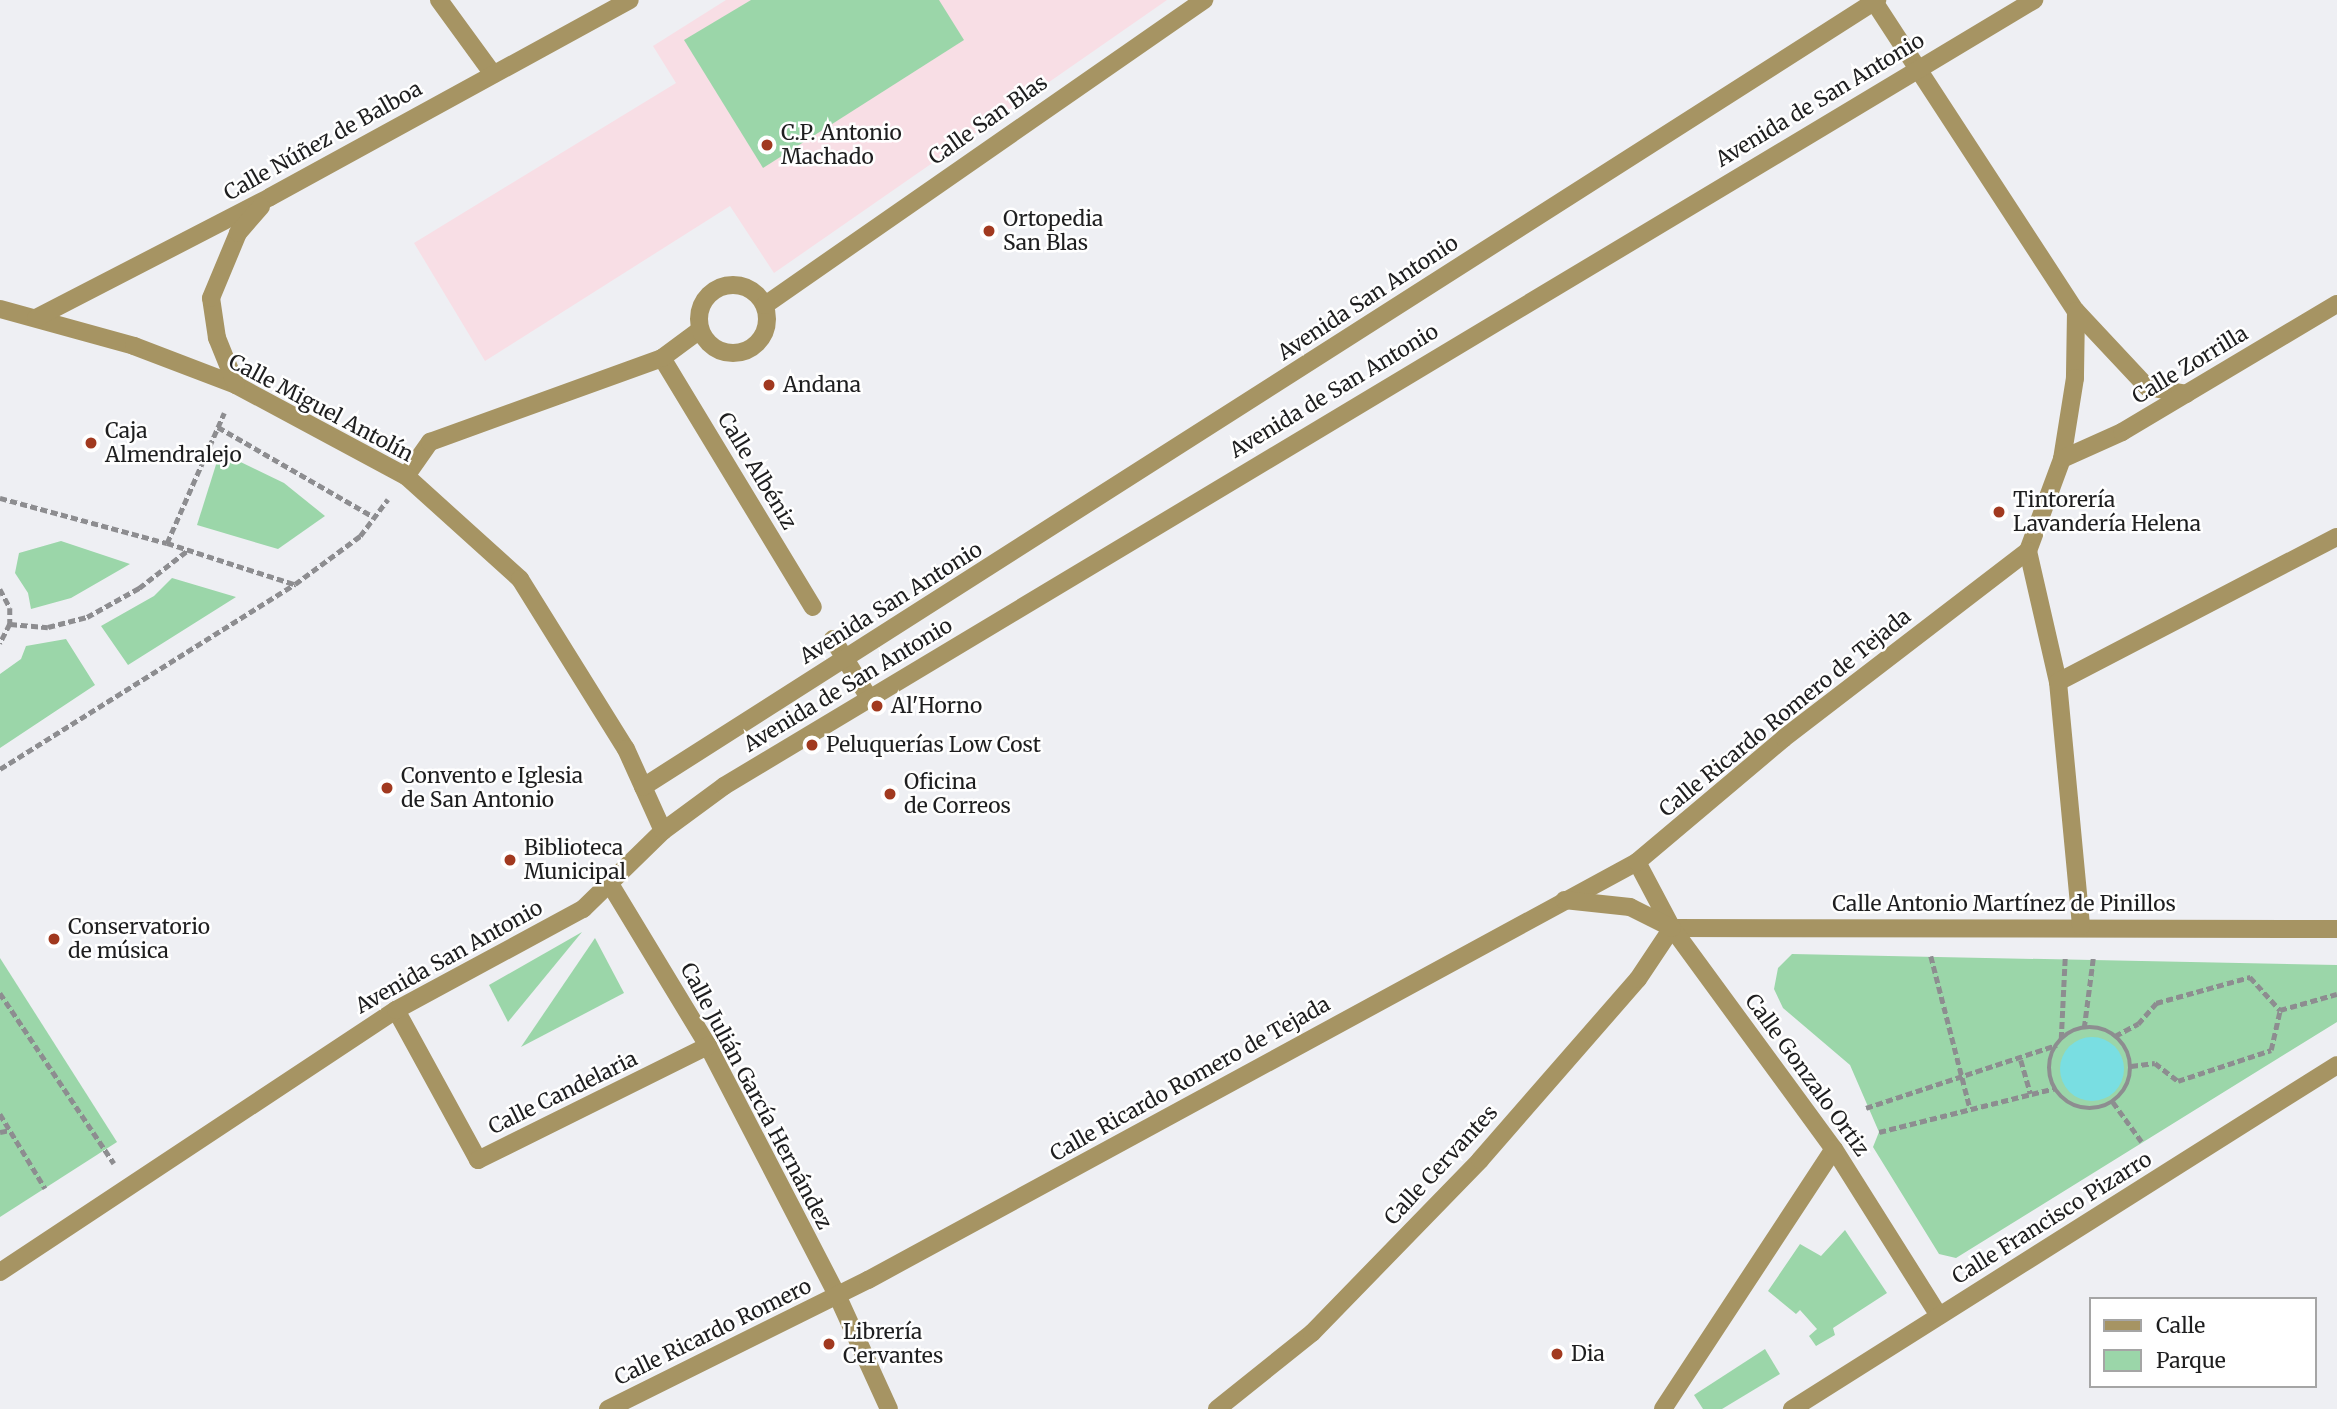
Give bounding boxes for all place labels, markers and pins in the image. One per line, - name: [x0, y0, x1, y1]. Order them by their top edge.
- place label: C.P. Antonio Machado: [781, 120, 902, 170]
- marker: C.P. Antonio Machado: [759, 137, 775, 153]
- place label: Ortopedia San Blas: [1003, 206, 1103, 256]
- marker: Ortopedia San Blas: [981, 223, 997, 239]
- place label: Andana: [783, 372, 861, 398]
- marker: Andana: [761, 377, 777, 393]
- place label: Caja Almendralejo: [105, 418, 242, 468]
- marker: Caja Almendralejo: [83, 435, 99, 451]
- place label: Tintorería Lavandería Helena: [2013, 487, 2201, 537]
- marker: Tintorería Lavandería Helena: [1991, 504, 2007, 520]
- place label: Al'Horno: [891, 693, 982, 719]
- marker: Al'Horno: [869, 698, 885, 714]
- place label: Peluquerías Low Cost: [826, 732, 1041, 758]
- marker: Peluquerías Low Cost: [804, 737, 820, 753]
- place label: Convento e Iglesia de San Antonio: [401, 763, 583, 813]
- place label: Oficina de Correos: [904, 769, 1011, 819]
- marker: Convento e Iglesia de San Antonio: [379, 780, 395, 796]
- marker: Oficina de Correos: [882, 786, 898, 802]
- place label: Biblioteca Municipal: [524, 835, 626, 885]
- marker: Biblioteca Municipal: [502, 852, 518, 868]
- place label: Conservatorio de música: [68, 914, 210, 964]
- marker: Conservatorio de música: [46, 931, 62, 947]
- place label: Librería Cervantes: [843, 1319, 943, 1369]
- marker: Librería Cervantes: [821, 1336, 837, 1352]
- place label: Dia: [1571, 1341, 1605, 1367]
- marker: Dia: [1549, 1346, 1565, 1362]

